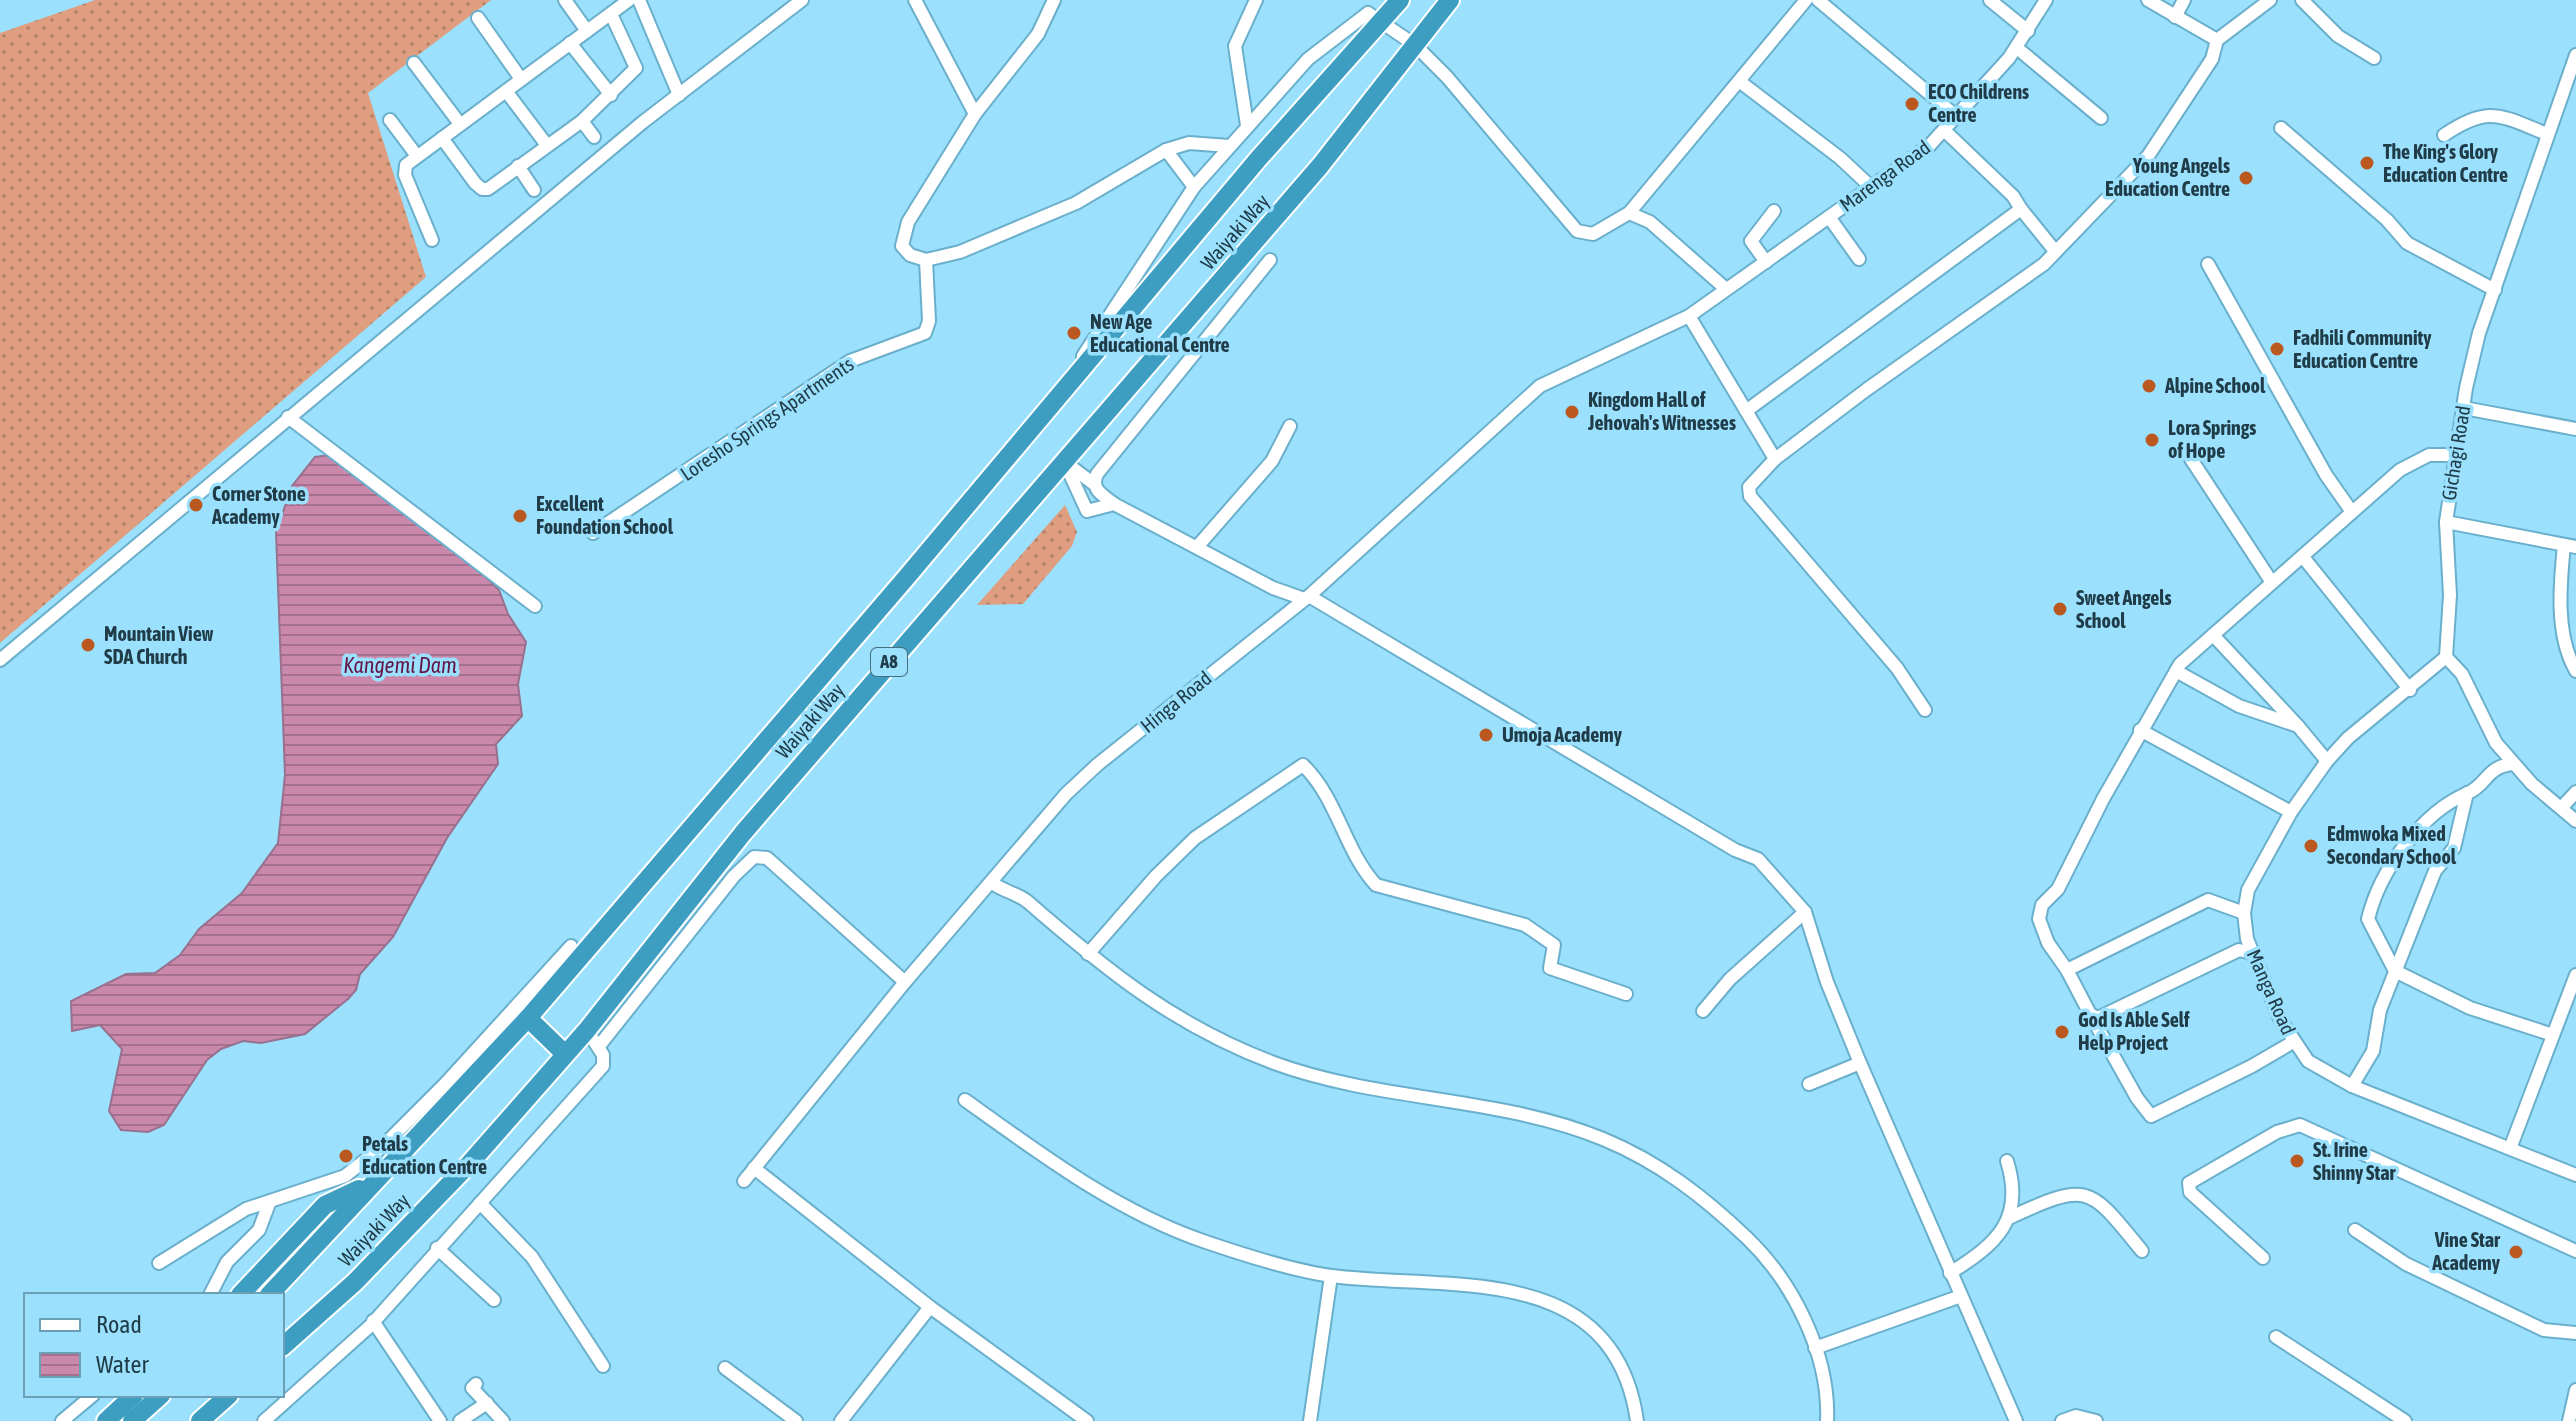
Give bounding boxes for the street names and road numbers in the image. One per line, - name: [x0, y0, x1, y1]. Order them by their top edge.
- street label: Marenga Road: [1835, 135, 1934, 216]
- street label: Waiyaki Way: [1196, 189, 1274, 274]
- street label: Loresho Springs Apartments: [676, 352, 858, 485]
- street label: Gichagi Road: [2437, 404, 2474, 502]
- road number: A8: [871, 648, 907, 676]
- street label: Hinga Road: [1136, 666, 1216, 737]
- street label: Waiyaki Way: [771, 678, 849, 763]
- street label: Manga Road: [2242, 946, 2300, 1038]
- street label: Waiyaki Way: [333, 1189, 414, 1271]

